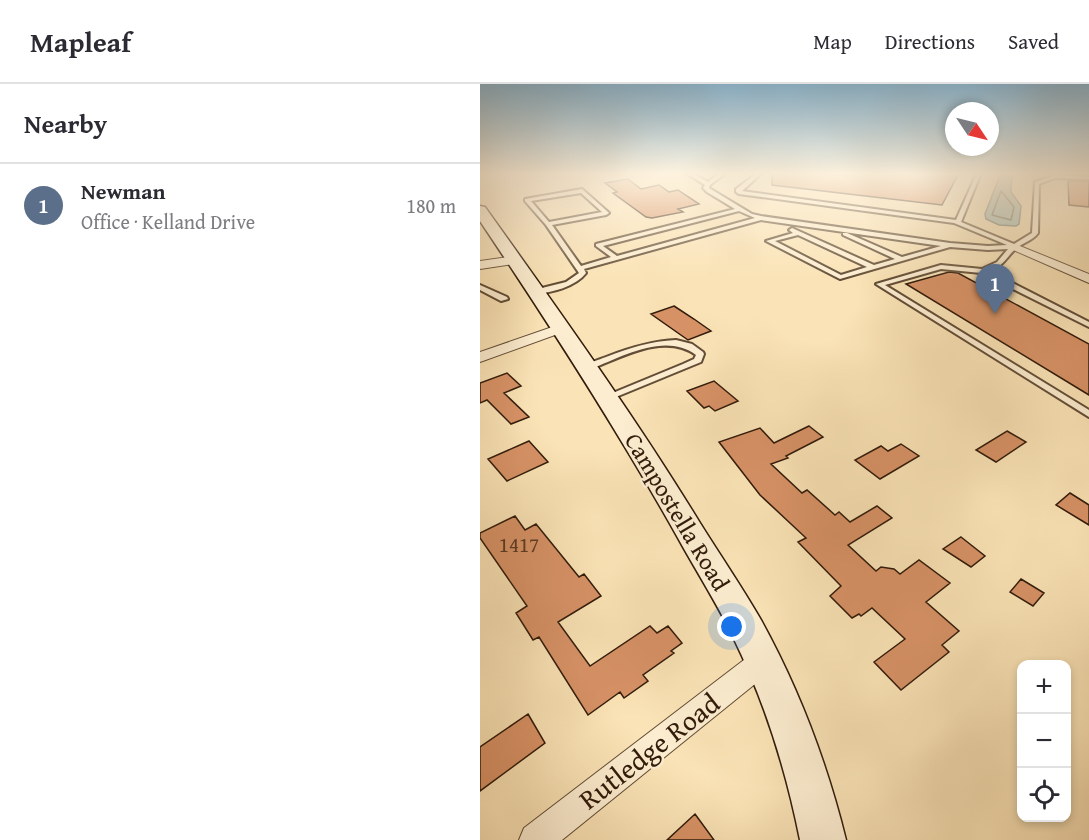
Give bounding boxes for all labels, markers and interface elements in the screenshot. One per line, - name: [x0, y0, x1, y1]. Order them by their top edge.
- text: Mapleaf: [30, 21, 131, 62]
- text: Map: [813, 26, 852, 57]
- text: Directions: [885, 26, 975, 57]
- text: Saved: [1008, 26, 1059, 57]
- north arrow: [945, 102, 999, 156]
- text: Nearby: [24, 104, 107, 143]
- text: Newman: [81, 175, 166, 207]
- text: 1: [38, 191, 49, 220]
- text: 180 m: [406, 191, 456, 220]
- text: Office · Kelland Drive: [81, 207, 255, 236]
- pin: 1: [976, 264, 1014, 314]
- street label: Campostella Road: [616, 426, 739, 598]
- house number: 1417: [499, 529, 539, 560]
- your location: [717, 612, 746, 641]
- map controls: [1017, 660, 1071, 822]
- button: +: [1017, 660, 1071, 714]
- street label: Rutledge Road: [570, 682, 728, 819]
- button: −: [1017, 714, 1071, 768]
- button: locate: [1017, 768, 1071, 822]

